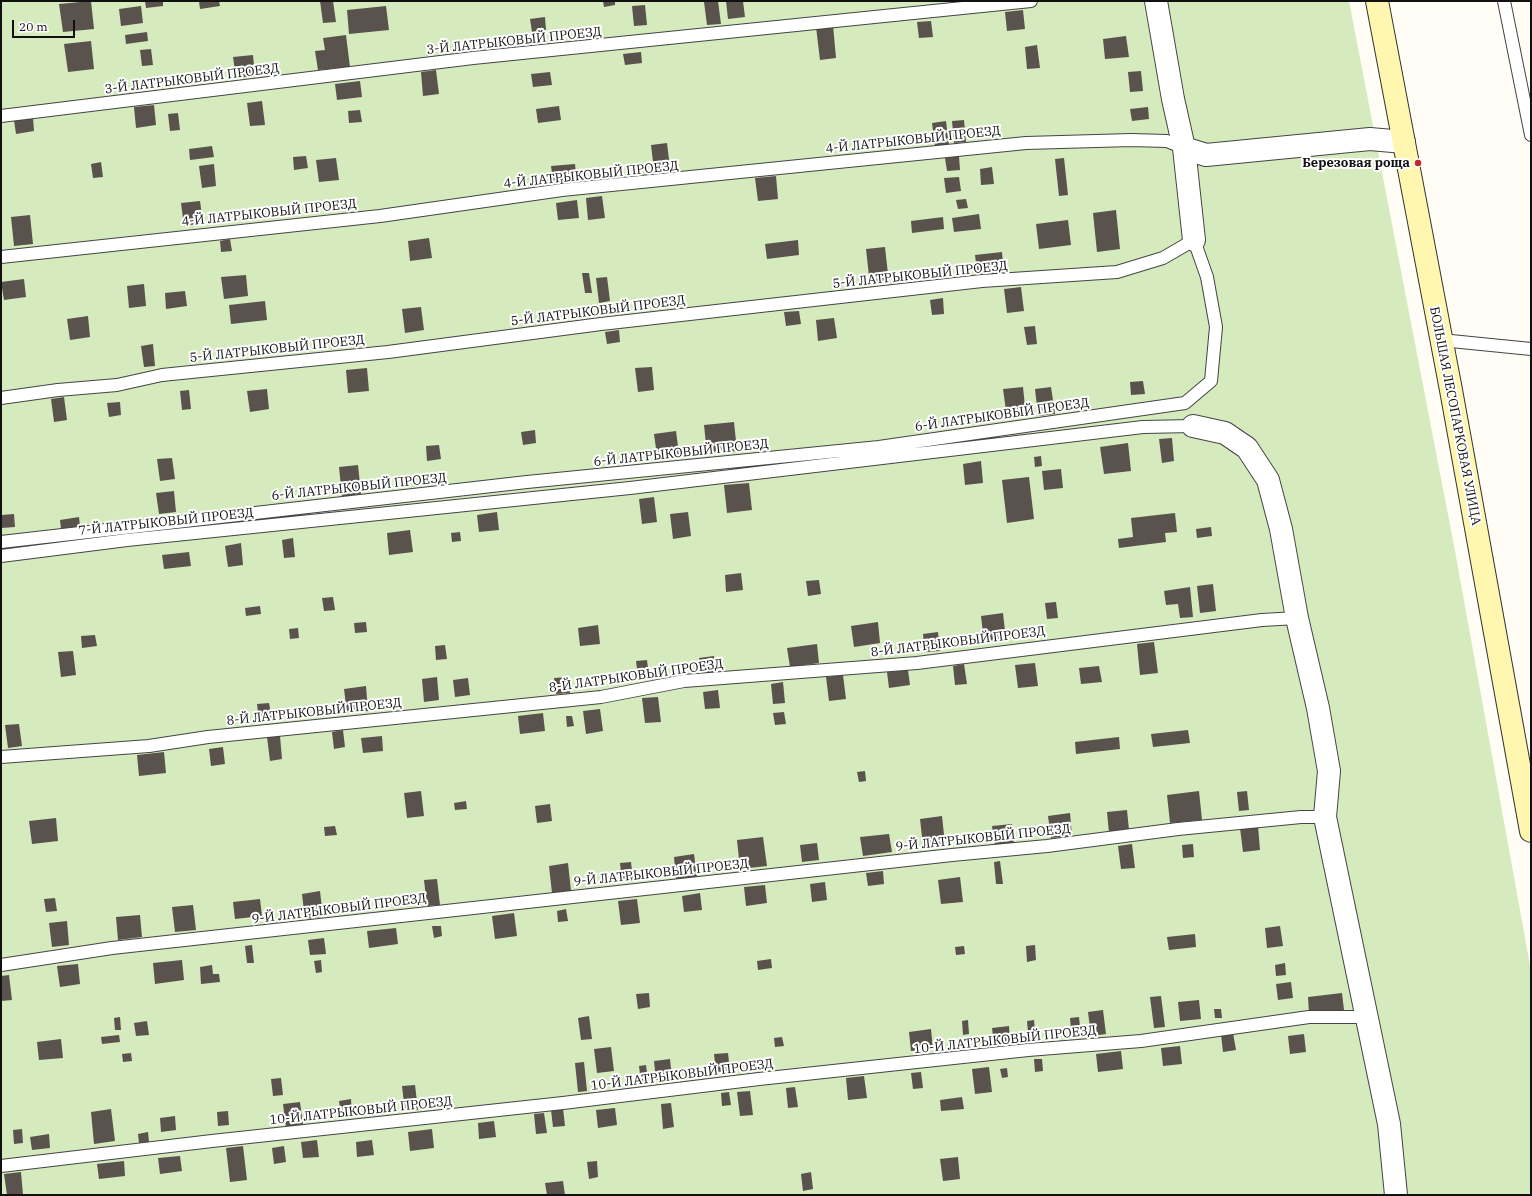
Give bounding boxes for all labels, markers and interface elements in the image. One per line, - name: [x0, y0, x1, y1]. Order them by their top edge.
- scale bar: [14, 12, 77, 38]
- text: 20 m: [19, 19, 48, 34]
- street label: 3-Й ЛАТРЫКОВЫЙ ПРОЕЗД: [426, 24, 602, 58]
- street label: 3-Й ЛАТРЫКОВЫЙ ПРОЕЗД: [104, 61, 280, 97]
- street label: 4-Й ЛАТРЫКОВЫЙ ПРОЕЗД: [825, 123, 1001, 157]
- place label: Березовая роща: [1302, 155, 1410, 171]
- street label: 4-Й ЛАТРЫКОВЫЙ ПРОЕЗД: [503, 158, 679, 192]
- marker: Березовая роща: [1413, 158, 1423, 168]
- street label: 4-Й ЛАТРЫКОВЫЙ ПРОЕЗД: [181, 196, 357, 230]
- street label: 5-Й ЛАТРЫКОВЫЙ ПРОЕЗД: [832, 258, 1008, 292]
- street label: 5-Й ЛАТРЫКОВЫЙ ПРОЕЗД: [510, 293, 686, 329]
- street label: БОЛЬШАЯ ЛЕСОПАРКОВАЯ УЛИЦА: [1426, 305, 1484, 527]
- street label: 5-Й ЛАТРЫКОВЫЙ ПРОЕЗД: [189, 332, 365, 366]
- street label: 6-Й ЛАТРЫКОВЫЙ ПРОЕЗД: [914, 395, 1090, 435]
- street label: 6-Й ЛАТРЫКОВЫЙ ПРОЕЗД: [593, 436, 769, 470]
- street label: 6-Й ЛАТРЫКОВЫЙ ПРОЕЗД: [271, 470, 447, 504]
- street label: 7-Й ЛАТРЫКОВЫЙ ПРОЕЗД: [78, 505, 254, 539]
- street label: 8-Й ЛАТРЫКОВЫЙ ПРОЕЗД: [870, 624, 1046, 660]
- street label: 8-Й ЛАТРЫКОВЫЙ ПРОЕЗД: [548, 656, 724, 696]
- street label: 8-Й ЛАТРЫКОВЫЙ ПРОЕЗД: [226, 695, 402, 729]
- street label: 9-Й ЛАТРЫКОВЫЙ ПРОЕЗД: [895, 821, 1071, 855]
- street label: 9-Й ЛАТРЫКОВЫЙ ПРОЕЗД: [573, 856, 749, 890]
- street label: 9-Й ЛАТРЫКОВЫЙ ПРОЕЗД: [251, 891, 427, 927]
- street label: 10-Й ЛАТРЫКОВЫЙ ПРОЕЗД: [913, 1023, 1097, 1057]
- street label: 10-Й ЛАТРЫКОВЫЙ ПРОЕЗД: [590, 1056, 774, 1094]
- street label: 10-Й ЛАТРЫКОВЫЙ ПРОЕЗД: [269, 1094, 453, 1128]

